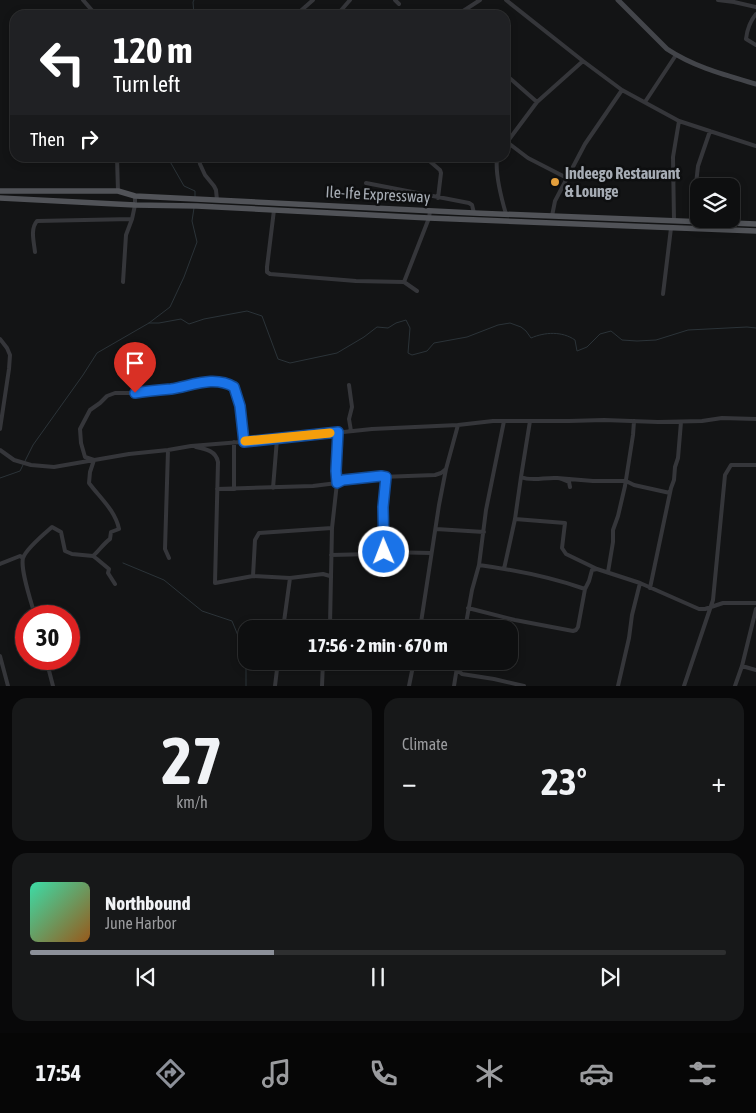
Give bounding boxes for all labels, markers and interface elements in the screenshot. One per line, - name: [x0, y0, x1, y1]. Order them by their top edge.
- icon: left: [30, 30, 95, 95]
- text: 120 m: [113, 30, 192, 70]
- text: Turn left: [113, 71, 180, 97]
- icon: right: [75, 125, 103, 153]
- text: Then: [30, 128, 65, 150]
- place label: Indeego Restaurant & Lounge: [565, 164, 680, 200]
- marker: Indeego Restaurant & Lounge: [549, 176, 561, 188]
- map controls: [690, 178, 740, 228]
- button: layers: [690, 178, 740, 228]
- street label: Ile-Ife Expressway: [325, 182, 431, 207]
- pin: [114, 342, 156, 393]
- icon: arrive: [121, 349, 149, 377]
- position arrow: [357, 525, 409, 577]
- speed limit sign: 30: [15, 605, 80, 670]
- text: 17:56 · 2 min · 670 m: [308, 634, 448, 656]
- text: 27: [161, 723, 223, 798]
- text: Climate: [402, 735, 448, 753]
- text: 23°: [541, 760, 587, 803]
- text: −: [402, 766, 417, 798]
- text: +: [711, 766, 726, 798]
- text: km/h: [176, 793, 208, 811]
- text: Northbound: [105, 892, 191, 914]
- text: June Harbor: [105, 914, 176, 932]
- icon: previous: [132, 963, 160, 991]
- icon: pause: [364, 963, 392, 991]
- icon: next: [596, 963, 624, 991]
- icon: directions: [153, 1056, 188, 1091]
- icon: music: [259, 1056, 294, 1091]
- icon: phone: [366, 1056, 401, 1091]
- icon: climate: [472, 1056, 507, 1091]
- icon: car: [579, 1056, 614, 1091]
- icon: filters: [685, 1056, 720, 1091]
- text: 17:54: [36, 1060, 81, 1086]

